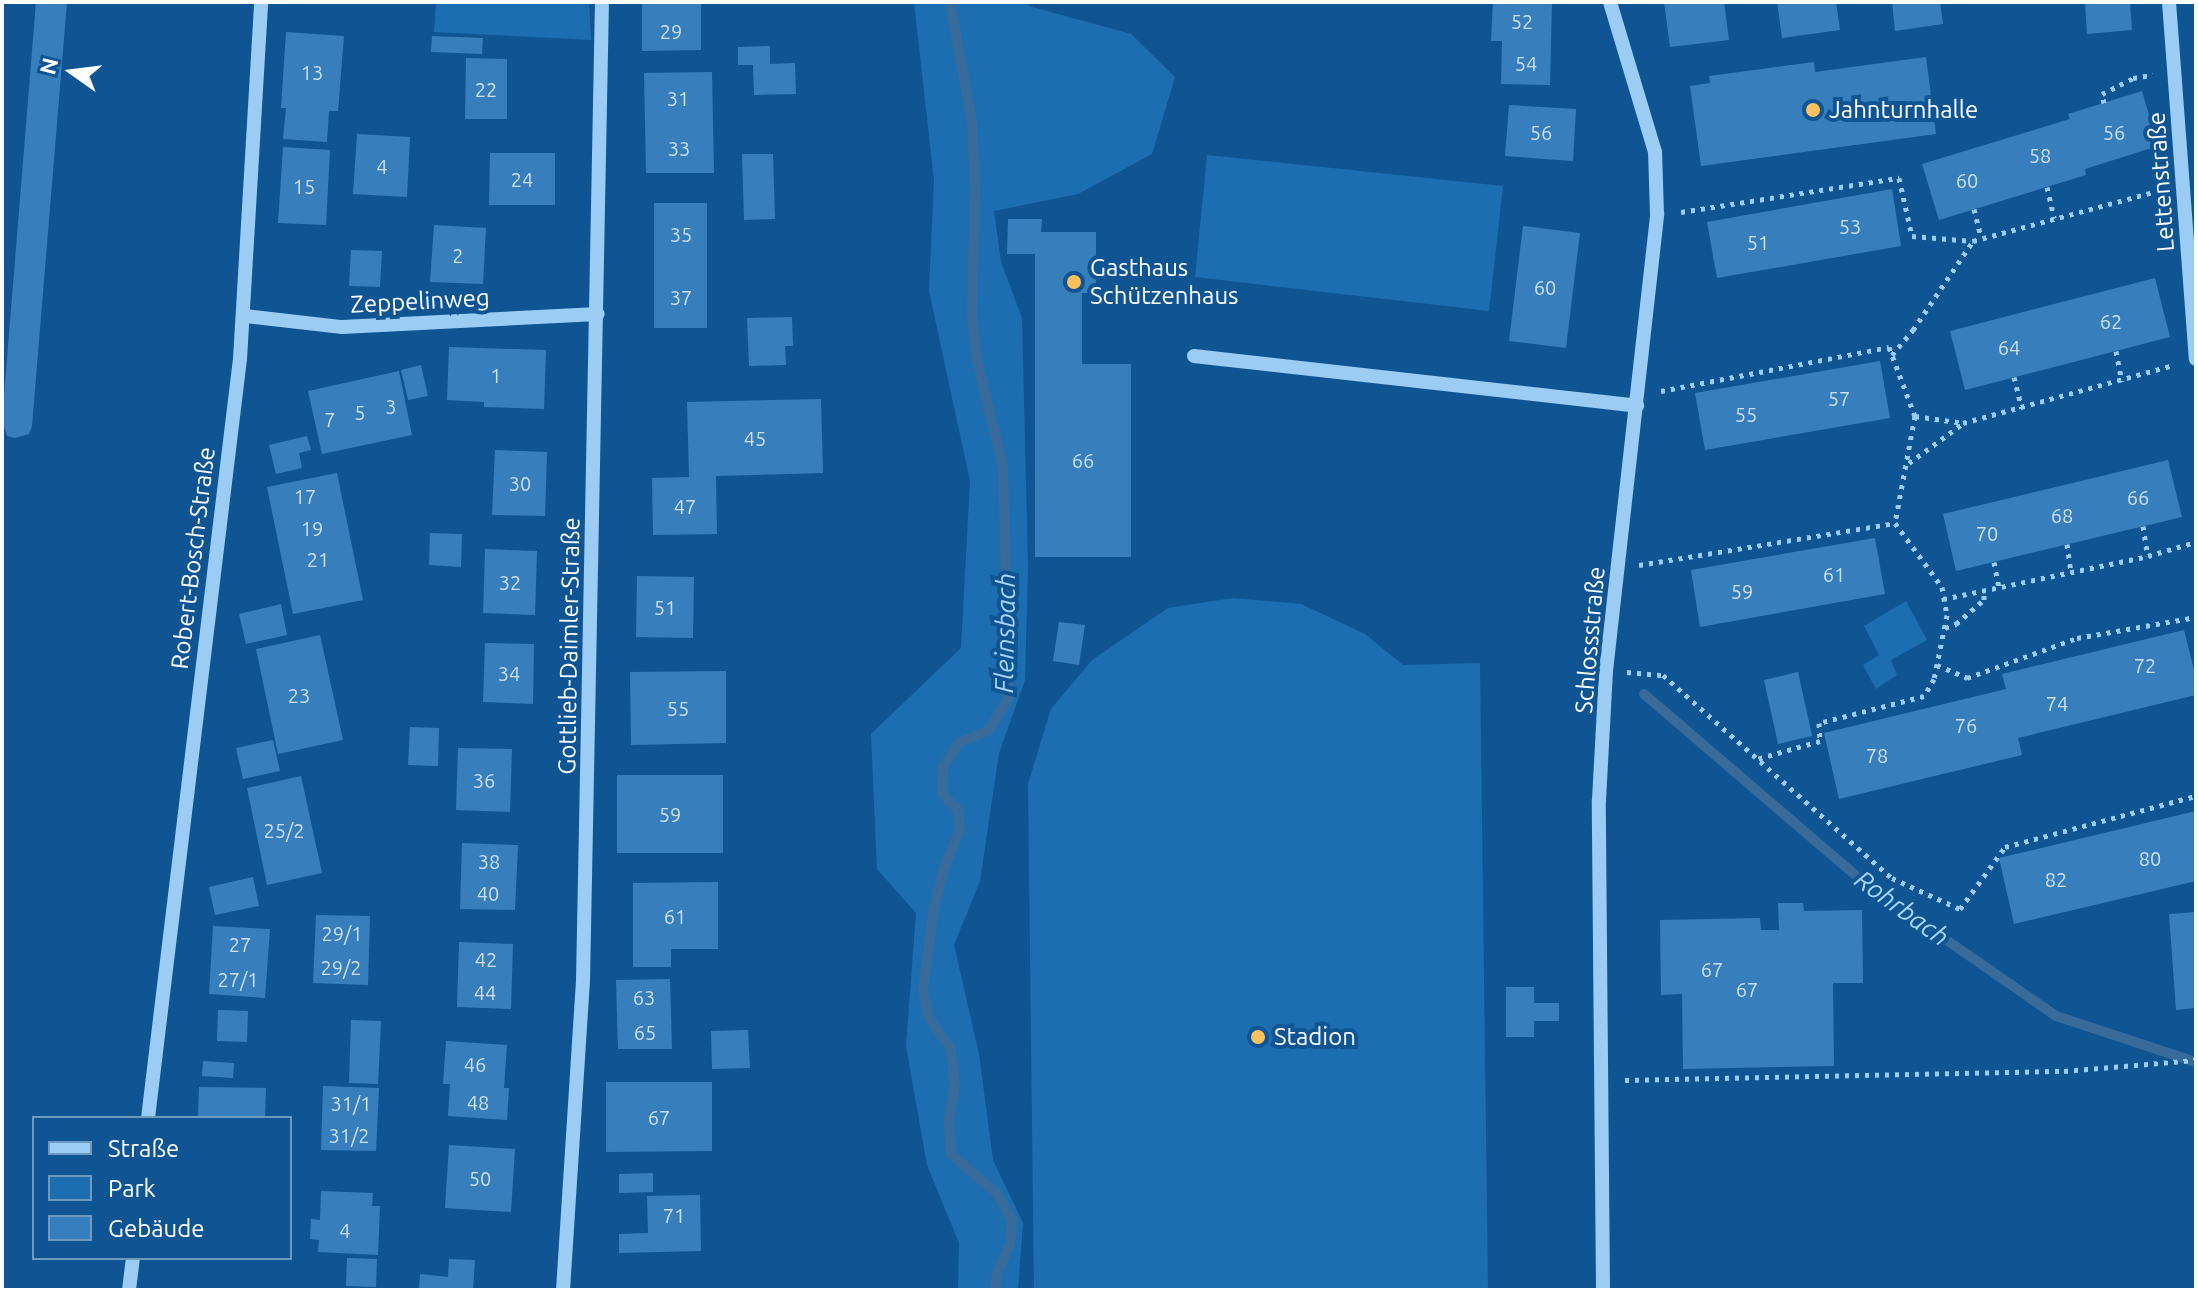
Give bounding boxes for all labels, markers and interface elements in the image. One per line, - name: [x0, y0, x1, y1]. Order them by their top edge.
- house number: 52: [1511, 9, 1533, 33]
- house number: 29: [660, 19, 682, 43]
- north arrow: [32, 32, 112, 112]
- house number: 54: [1515, 51, 1537, 75]
- text: N: [34, 55, 62, 77]
- house number: 13: [301, 60, 323, 84]
- house number: 22: [475, 77, 497, 101]
- house number: 31: [667, 86, 689, 110]
- place label: Jahnturnhalle: [1829, 96, 1978, 124]
- marker: Jahnturnhalle: [1804, 101, 1822, 119]
- street label: Lettenstraße: [2142, 111, 2180, 253]
- house number: 56: [1530, 120, 1552, 144]
- house number: 56: [2103, 120, 2125, 144]
- house number: 33: [668, 136, 690, 160]
- house number: 58: [2029, 143, 2051, 167]
- house number: 4: [376, 154, 388, 178]
- house number: 24: [511, 167, 533, 191]
- house number: 60: [1956, 168, 1978, 192]
- house number: 15: [293, 174, 315, 198]
- house number: 53: [1839, 214, 1861, 238]
- house number: 35: [670, 222, 692, 246]
- house number: 51: [1747, 230, 1769, 254]
- house number: 2: [452, 243, 464, 267]
- place label: Gasthaus Schützenhaus: [1090, 254, 1239, 310]
- marker: Gasthaus Schützenhaus: [1065, 273, 1083, 291]
- house number: 60: [1534, 275, 1556, 299]
- street label: Zeppelinweg: [350, 283, 490, 319]
- house number: 37: [670, 285, 692, 309]
- house number: 62: [2100, 309, 2122, 333]
- house number: 64: [1998, 335, 2020, 359]
- house number: 1: [490, 363, 502, 387]
- house number: 57: [1828, 386, 1850, 410]
- house number: 3: [385, 394, 397, 418]
- house number: 5: [354, 400, 366, 424]
- house number: 55: [1735, 402, 1757, 426]
- house number: 7: [324, 407, 336, 431]
- house number: 45: [744, 426, 766, 450]
- street label: Robert-Bosch-Straße: [165, 445, 221, 671]
- house number: 66: [1072, 448, 1094, 472]
- house number: 30: [509, 471, 531, 495]
- house number: 17: [294, 484, 316, 508]
- house number: 66: [2127, 485, 2149, 509]
- house number: 47: [674, 494, 696, 518]
- house number: 68: [2051, 503, 2073, 527]
- house number: 19: [301, 516, 323, 540]
- street label: Gottlieb-Daimler-Straße: [552, 517, 586, 775]
- house number: 70: [1976, 521, 1998, 545]
- house number: 21: [307, 547, 329, 571]
- house number: 61: [1823, 562, 1845, 586]
- street label: Schlossstraße: [1569, 565, 1611, 715]
- house number: 32: [499, 570, 521, 594]
- water label: Fleinsbach: [988, 573, 1022, 693]
- house number: 59: [1731, 579, 1753, 603]
- house number: 51: [654, 595, 676, 619]
- house number: 72: [2134, 653, 2156, 677]
- house number: 34: [498, 661, 520, 685]
- house number: 23: [288, 683, 310, 707]
- house number: 74: [2046, 691, 2068, 715]
- house number: 55: [667, 696, 689, 720]
- house number: 76: [1955, 713, 1977, 737]
- house number: 78: [1866, 743, 1888, 767]
- house number: 36: [473, 768, 495, 792]
- house number: 59: [659, 802, 681, 826]
- house number: 25/2: [263, 818, 305, 842]
- house number: 80: [2139, 846, 2161, 870]
- house number: 38: [478, 849, 500, 873]
- water label: Rohrbach: [1849, 863, 1955, 953]
- house number: 82: [2045, 867, 2067, 891]
- house number: 40: [477, 881, 499, 905]
- house number: 61: [664, 904, 686, 928]
- house number: 29/1: [321, 921, 363, 945]
- house number: 27: [229, 932, 251, 956]
- house number: 42: [475, 947, 497, 971]
- house number: 29/2: [320, 955, 362, 979]
- house number: 67: [1701, 957, 1723, 981]
- house number: 27/1: [217, 967, 259, 991]
- house number: 67: [1736, 977, 1758, 1001]
- house number: 44: [474, 980, 496, 1004]
- house number: 63: [633, 985, 655, 1009]
- house number: 65: [634, 1020, 656, 1044]
- place label: Stadion: [1274, 1023, 1356, 1051]
- marker: Stadion: [1249, 1028, 1267, 1046]
- house number: 46: [464, 1052, 486, 1076]
- house number: 48: [467, 1090, 489, 1114]
- house number: 31/1: [330, 1091, 372, 1115]
- house number: 67: [648, 1105, 670, 1129]
- legend: [32, 1116, 292, 1260]
- house number: 31/2: [328, 1123, 370, 1147]
- text: Straße: [108, 1135, 179, 1162]
- house number: 50: [469, 1166, 491, 1190]
- text: Park: [108, 1175, 156, 1202]
- house number: 71: [663, 1203, 685, 1227]
- text: Gebäude: [108, 1215, 205, 1242]
- house number: 4: [339, 1218, 351, 1242]

